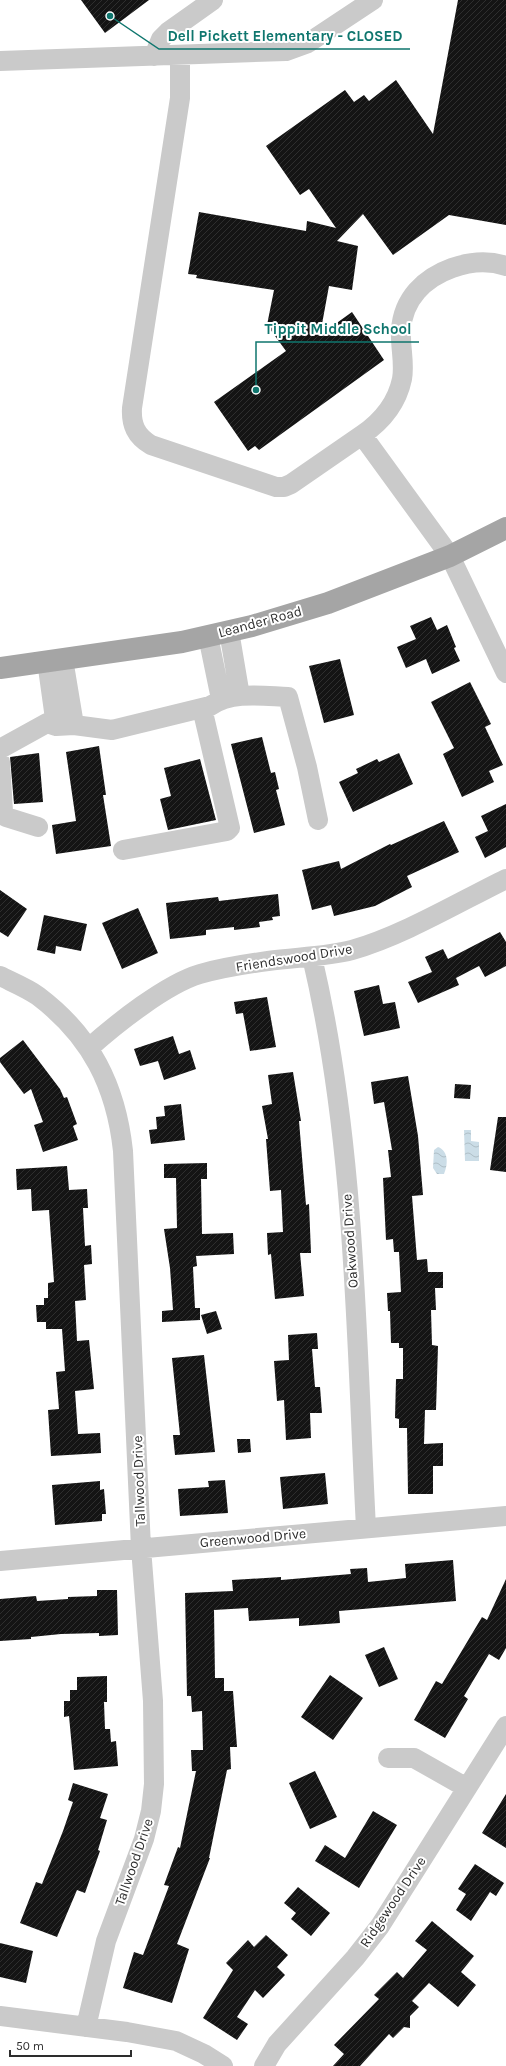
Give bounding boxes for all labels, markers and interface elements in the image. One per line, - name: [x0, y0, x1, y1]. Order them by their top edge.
- callout: Dell Pickett Elementary - CLOSED: [159, 22, 410, 49]
- text: Dell Pickett Elementary - CLOSED: [167, 27, 403, 45]
- callout: Tippit Middle School: [256, 315, 419, 342]
- text: Tippit Middle School: [265, 320, 412, 338]
- street label: Leander Road: [216, 603, 304, 641]
- street label: Friendswood Drive: [235, 940, 353, 976]
- street label: Oakwood Drive: [338, 1193, 362, 1289]
- street label: Tallwood Drive: [129, 1435, 149, 1527]
- street label: Greenwood Drive: [199, 1525, 307, 1551]
- street label: Tallwood Drive: [111, 1816, 157, 1908]
- street label: Ridgewood Drive: [356, 1853, 430, 1951]
- scale bar: [10, 2032, 131, 2058]
- text: 50 m: [16, 2039, 44, 2053]

